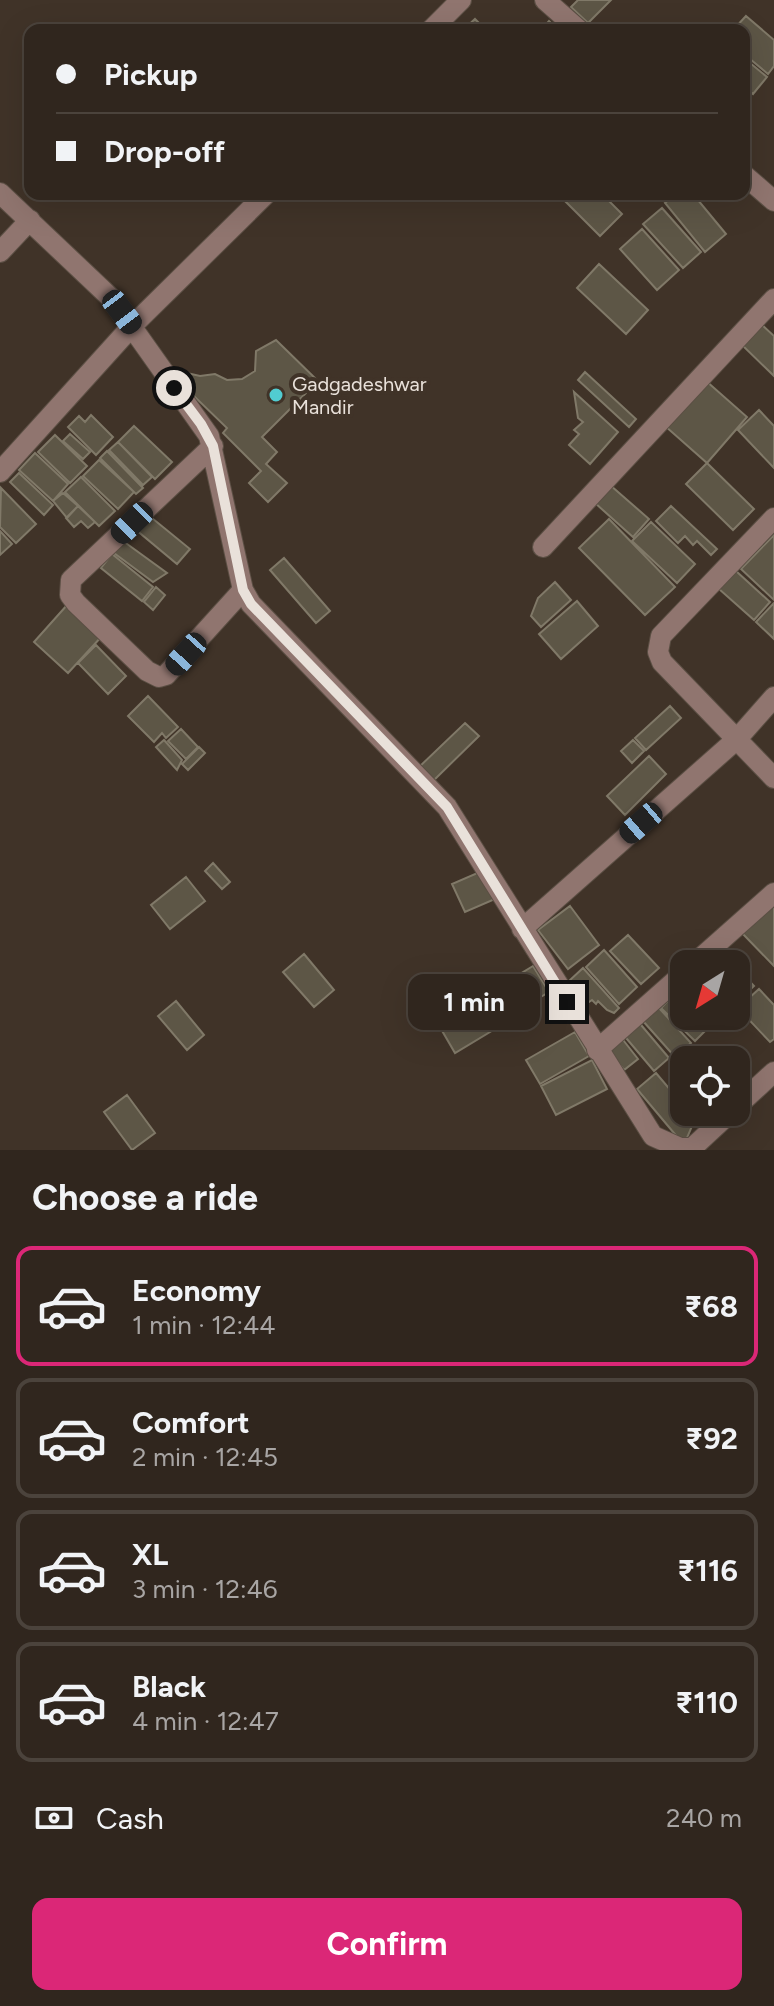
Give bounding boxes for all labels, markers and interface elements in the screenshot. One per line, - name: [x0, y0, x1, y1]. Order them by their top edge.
- text: Pickup: [104, 56, 198, 93]
- text: Drop-off: [104, 133, 225, 170]
- car: [98, 286, 146, 338]
- route start: [156, 370, 192, 406]
- place label: Gadgadeshwar Mandir: [292, 372, 427, 419]
- marker: Gadgadeshwar Mandir: [267, 386, 285, 404]
- car: [106, 498, 158, 548]
- car: [161, 628, 211, 680]
- car: [615, 798, 667, 848]
- north arrow: [670, 950, 750, 1030]
- map controls: [670, 950, 750, 1126]
- callout: 1 min: [407, 974, 539, 1030]
- route end: [549, 984, 585, 1020]
- text: 1 min: [443, 986, 505, 1018]
- button: locate: [670, 1046, 750, 1126]
- text: Choose a ride: [32, 1176, 258, 1219]
- icon: car: [36, 1270, 108, 1342]
- text: Economy: [132, 1272, 261, 1309]
- text: ₹68: [684, 1288, 738, 1325]
- text: 1 min · 12:44: [132, 1309, 275, 1341]
- icon: car: [36, 1402, 108, 1474]
- text: Comfort: [132, 1404, 250, 1441]
- text: ₹92: [685, 1420, 738, 1457]
- text: 2 min · 12:45: [132, 1441, 278, 1473]
- icon: car: [36, 1534, 108, 1606]
- text: XL: [132, 1536, 168, 1573]
- text: ₹116: [677, 1552, 738, 1589]
- text: 3 min · 12:46: [132, 1573, 277, 1605]
- icon: car: [36, 1666, 108, 1738]
- text: Black: [132, 1668, 206, 1705]
- text: ₹110: [675, 1684, 738, 1721]
- text: 4 min · 12:47: [132, 1705, 279, 1737]
- icon: cash: [32, 1796, 76, 1840]
- text: Cash: [96, 1800, 164, 1837]
- text: 240 m: [666, 1802, 742, 1834]
- button: Confirm: [32, 1898, 742, 1990]

